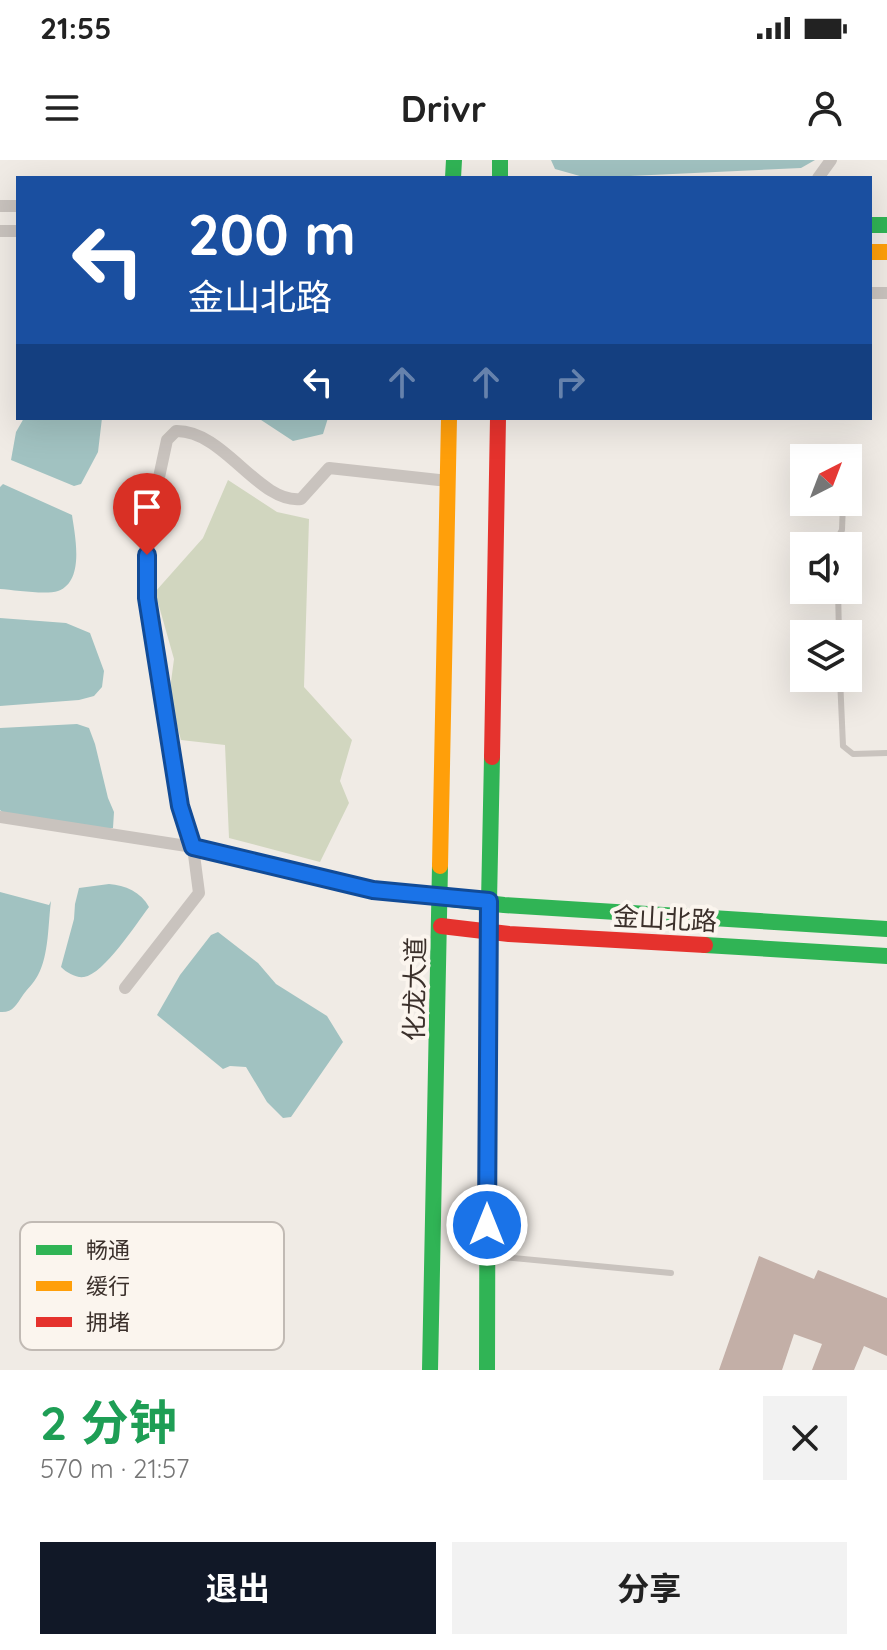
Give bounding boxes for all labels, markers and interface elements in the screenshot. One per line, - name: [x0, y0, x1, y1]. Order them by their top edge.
- text: 21:55: [40, 9, 112, 47]
- icon: menu: [40, 86, 84, 130]
- text: Drivr: [401, 86, 486, 131]
- icon: person: [803, 86, 847, 130]
- text: 200 m: [188, 199, 356, 269]
- icon: left: [56, 208, 160, 312]
- text: 金山北路: [188, 274, 332, 319]
- icon: left: [296, 360, 340, 404]
- icon: ahead: [380, 360, 424, 404]
- icon: ahead: [464, 360, 508, 404]
- icon: right: [548, 360, 592, 404]
- north arrow: [790, 444, 862, 516]
- map controls: [790, 444, 862, 692]
- pin: [113, 473, 181, 555]
- icon: arrive: [125, 485, 169, 529]
- button: sound: [790, 532, 862, 604]
- button: layers: [790, 620, 862, 692]
- street label: 金山北路: [612, 899, 718, 938]
- street label: 化龙大道: [397, 937, 432, 1041]
- position arrow: [445, 1183, 529, 1267]
- legend: [20, 1222, 284, 1350]
- text: 畅通: [86, 1236, 130, 1264]
- text: 缓行: [86, 1272, 130, 1300]
- text: 拥堵: [86, 1308, 130, 1336]
- text: 2 分钟: [40, 1392, 177, 1452]
- button: close: [763, 1396, 847, 1480]
- text: 570 m · 21:57: [40, 1452, 189, 1485]
- button: 退出: [40, 1542, 436, 1634]
- button: 分享: [452, 1542, 847, 1634]

